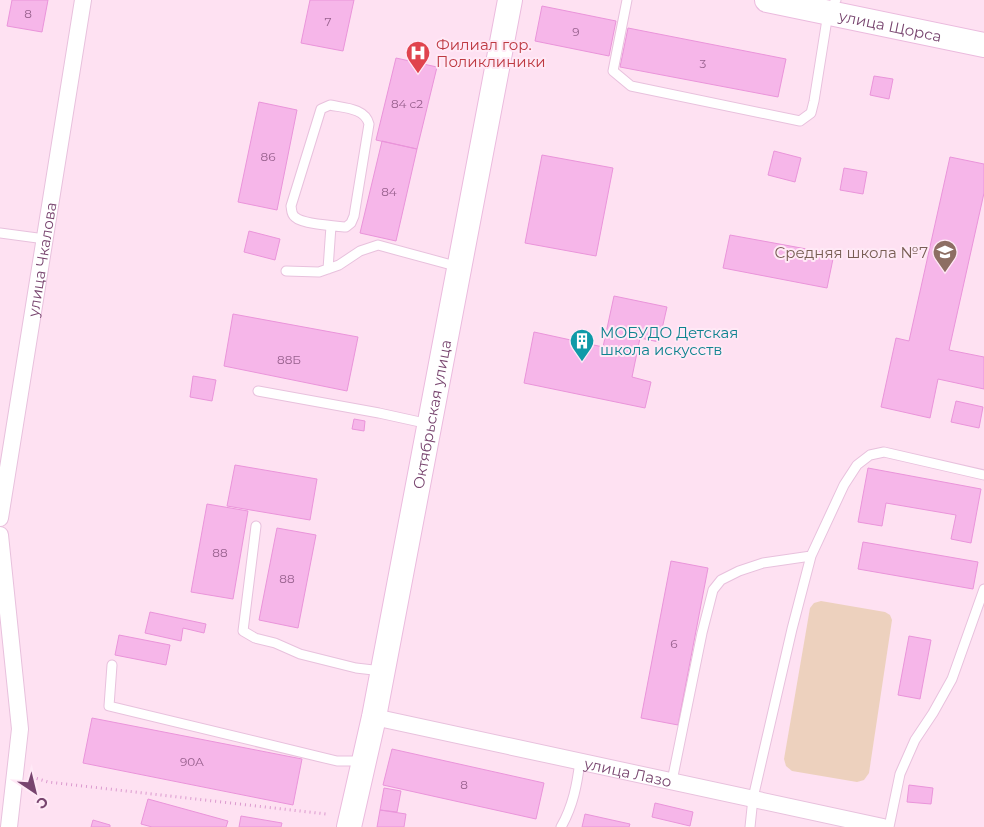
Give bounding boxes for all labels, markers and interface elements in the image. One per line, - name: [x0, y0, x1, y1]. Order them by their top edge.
- street label: улица Щорса: [836, 5, 943, 45]
- house number: 8: [24, 6, 32, 21]
- house number: 7: [324, 14, 332, 29]
- house number: 9: [572, 24, 580, 39]
- place label: Филиал гор. Поликлиники: [436, 35, 546, 71]
- hospital icon: Филиал гор. Поликлиники: [405, 40, 431, 74]
- house number: 3: [700, 56, 707, 71]
- house number: 84 с2: [391, 96, 423, 111]
- house number: 86: [261, 149, 275, 164]
- house number: 84: [381, 184, 397, 199]
- street label: улица Чкалова: [23, 201, 60, 319]
- school or university icon: Средняя школа №7: [932, 239, 958, 273]
- place label: Средняя школа №7: [774, 243, 928, 262]
- place label: МОБУДО Детская школа искусcтв: [600, 323, 738, 359]
- building icon: МОБУДО Детская школа искусcтв: [569, 328, 595, 362]
- street label: Октябрьская улица: [408, 338, 455, 490]
- house number: 88Б: [277, 352, 301, 367]
- house number: 88: [212, 545, 228, 560]
- house number: 88: [279, 571, 295, 586]
- house number: 6: [670, 636, 678, 651]
- street label: улица Лазо: [582, 753, 674, 791]
- house number: 90А: [180, 754, 204, 769]
- north arrow: [10, 767, 60, 817]
- house number: 8: [460, 777, 468, 792]
- text: С: [33, 792, 52, 813]

